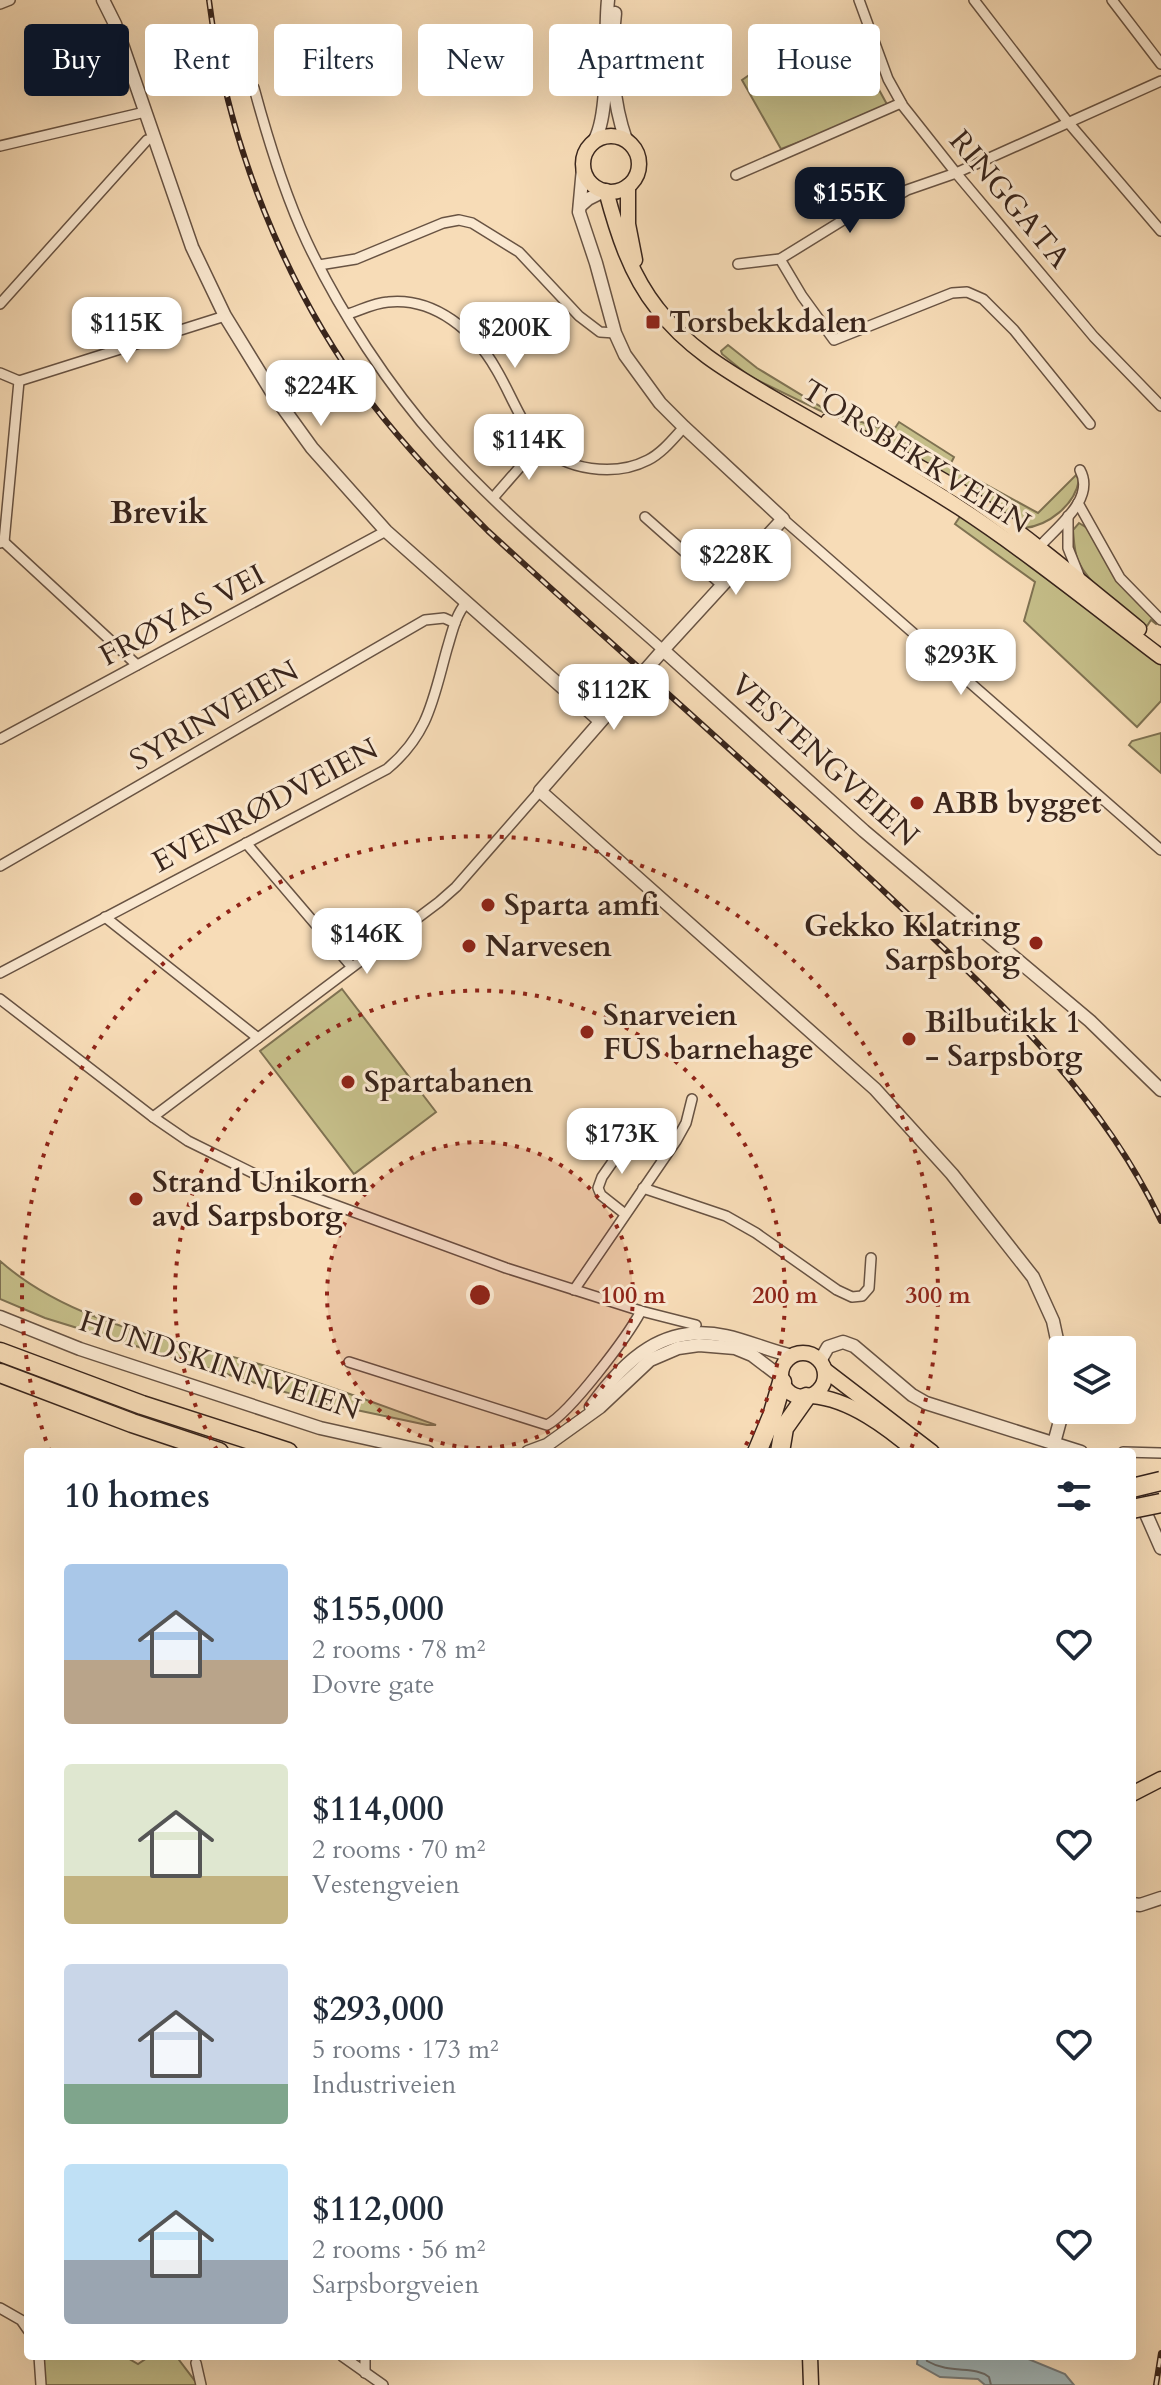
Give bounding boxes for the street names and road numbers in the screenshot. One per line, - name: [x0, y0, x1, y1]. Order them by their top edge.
- street label: RINGGATA: [940, 121, 1080, 278]
- street label: TORSBEKKVEIEN: [794, 370, 1038, 543]
- street label: FRØYAS VEI: [93, 555, 272, 676]
- street label: SYRINVEIEN: [122, 650, 307, 780]
- street label: VESTENGVEIEN: [722, 665, 928, 856]
- street label: EVENRØDVEIEN: [145, 728, 386, 882]
- street label: HUNDSKINNVEIEN: [74, 1301, 366, 1430]

